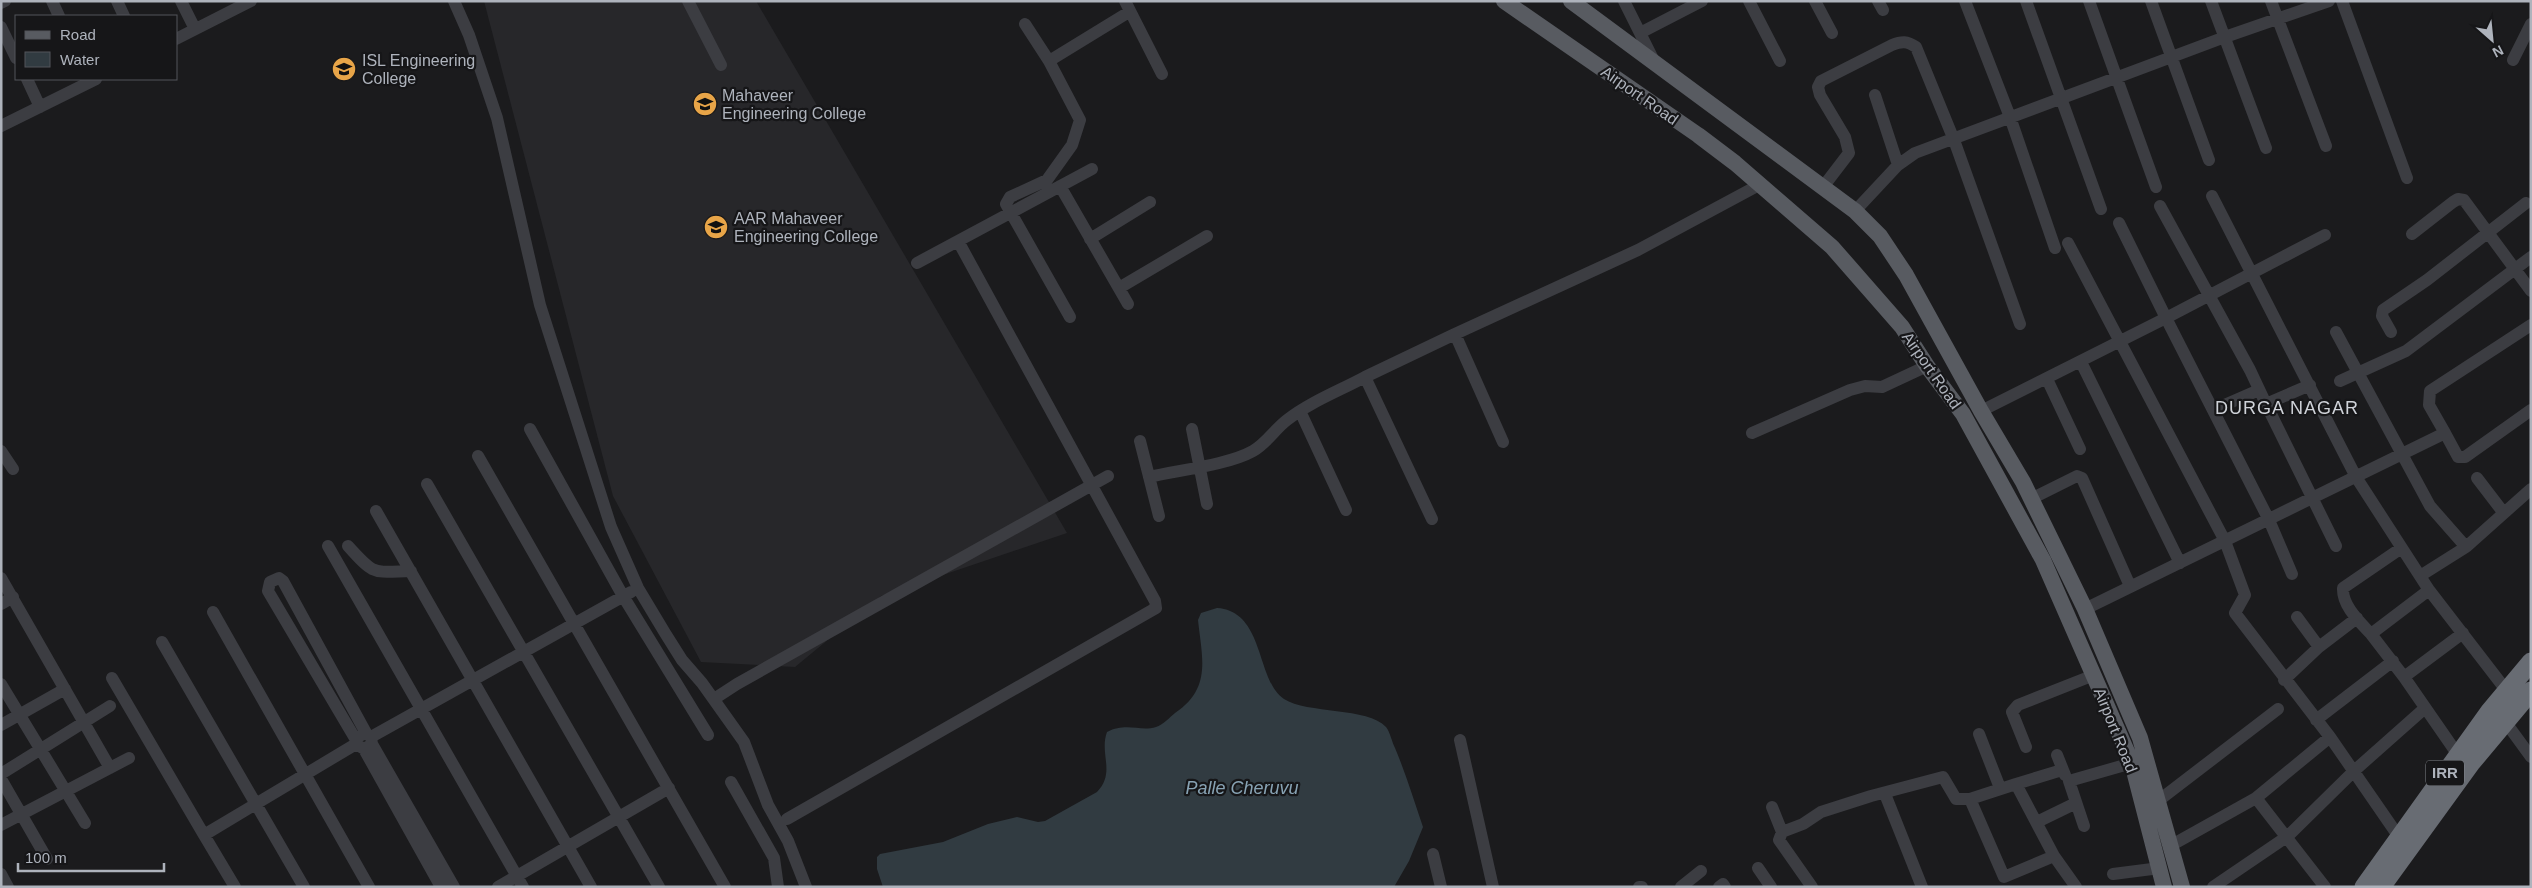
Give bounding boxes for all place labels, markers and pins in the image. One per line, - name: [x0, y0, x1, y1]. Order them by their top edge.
- place label: ISL Engineering College: [362, 52, 475, 87]
- school or university icon: ISL Engineering College: [331, 56, 357, 82]
- place label: Mahaveer Engineering College: [722, 87, 866, 122]
- school or university icon: Mahaveer Engineering College: [692, 91, 718, 117]
- place label: AAR Mahaveer Engineering College: [734, 210, 878, 245]
- school or university icon: AAR Mahaveer Engineering College: [703, 214, 729, 240]

